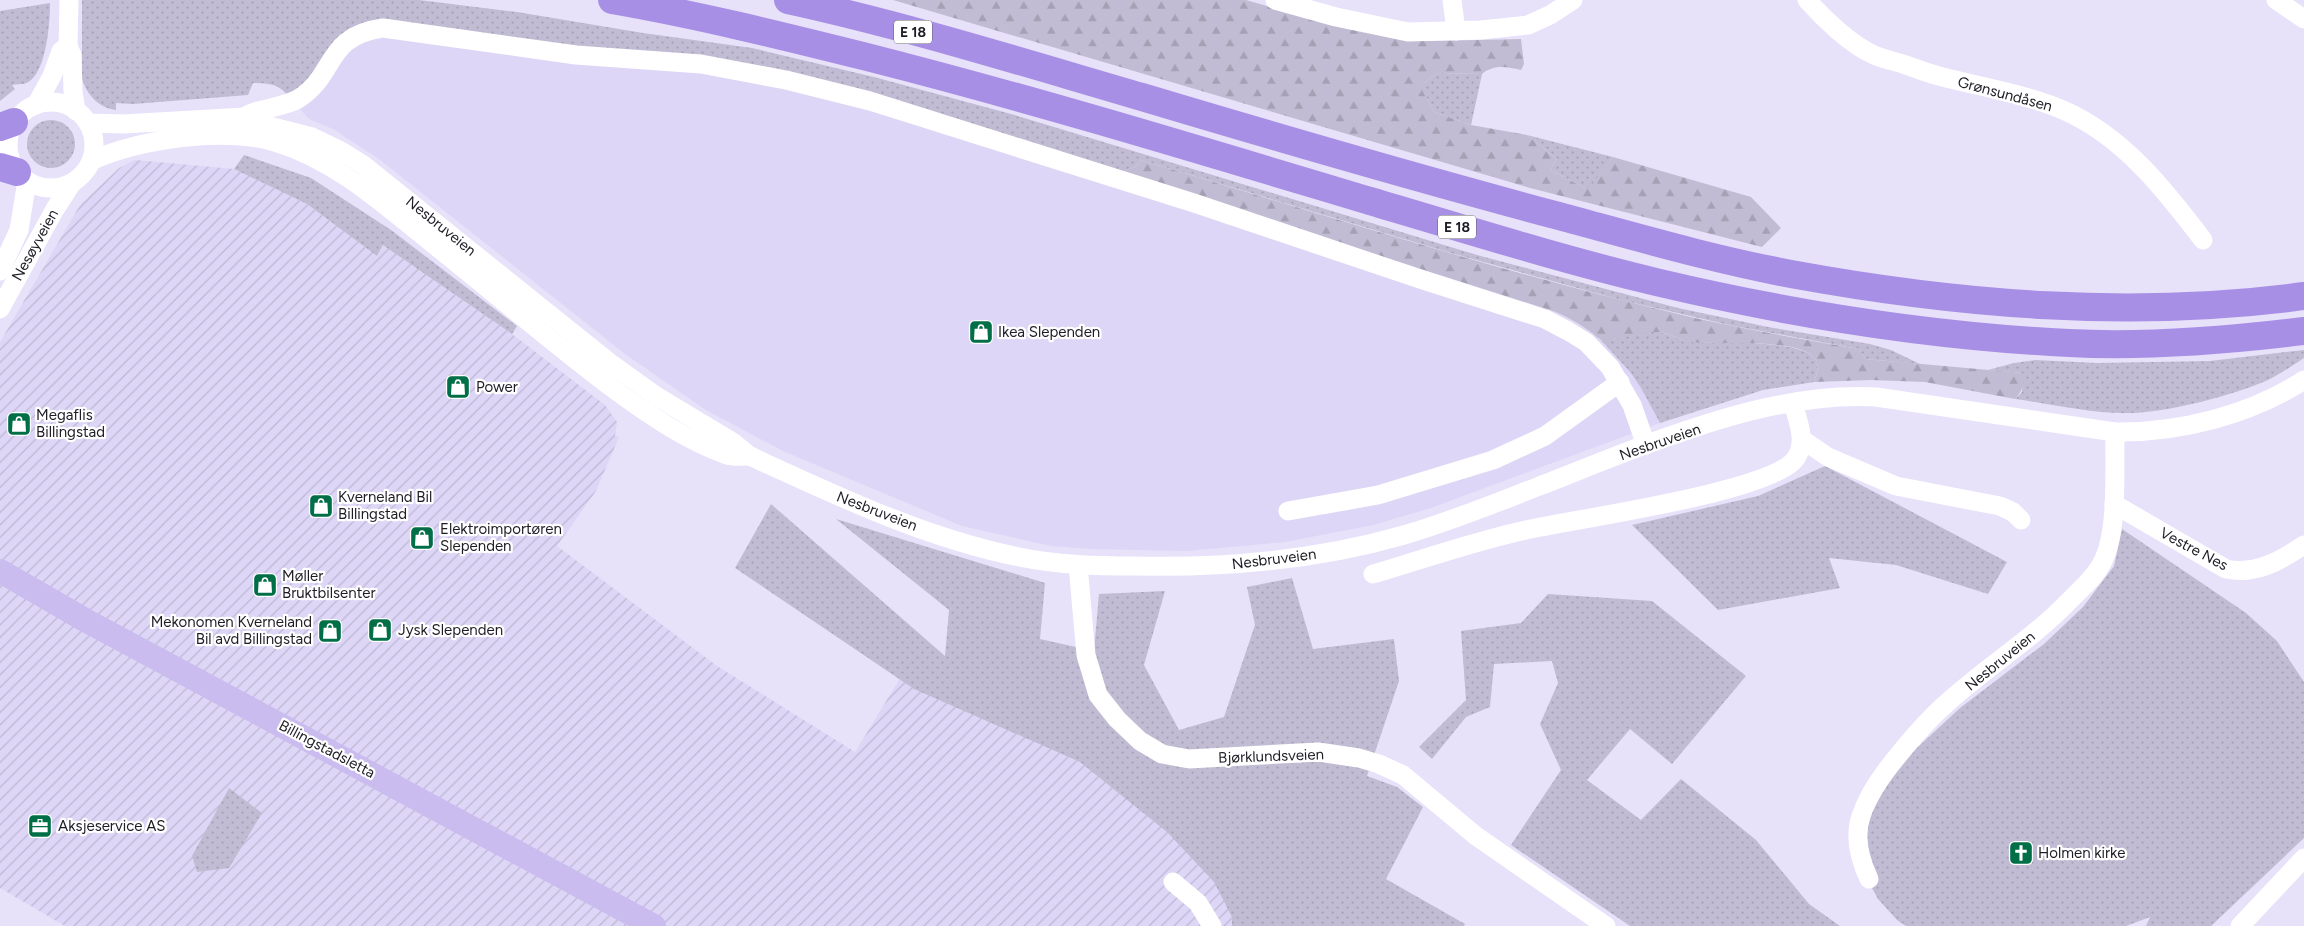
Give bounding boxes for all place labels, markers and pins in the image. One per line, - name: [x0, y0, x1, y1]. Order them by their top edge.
- shop icon: Ikea Slependen: [968, 319, 994, 345]
- place label: Ikea Slependen: [998, 323, 1100, 341]
- shop icon: Power: [445, 374, 471, 400]
- place label: Power: [476, 378, 518, 396]
- place label: Megaflis Billingstad: [36, 406, 105, 441]
- shop icon: Megaflis Billingstad: [6, 411, 32, 437]
- place label: Kverneland Bil Billingstad: [338, 488, 432, 523]
- shop icon: Kverneland Bil Billingstad: [308, 493, 334, 519]
- place label: Elektroimportøren Slependen: [440, 520, 562, 555]
- shop icon: Elektroimportøren Slependen: [409, 525, 435, 551]
- place label: Møller Bruktbilsenter: [282, 567, 376, 602]
- shop icon: Møller Bruktbilsenter: [252, 572, 278, 598]
- place label: Mekonomen Kverneland Bil avd Billingstad: [151, 613, 312, 648]
- shop icon: Jysk Slependen: [367, 617, 393, 643]
- shop icon: Mekonomen Kverneland Bil avd Billingstad: [317, 618, 343, 644]
- place label: Jysk Slependen: [398, 621, 503, 639]
- office icon: Aksjeservice AS: [27, 813, 53, 839]
- place label: Aksjeservice AS: [58, 817, 166, 835]
- church icon: Holmen kirke: [2008, 840, 2034, 866]
- place label: Holmen kirke: [2038, 844, 2125, 862]

